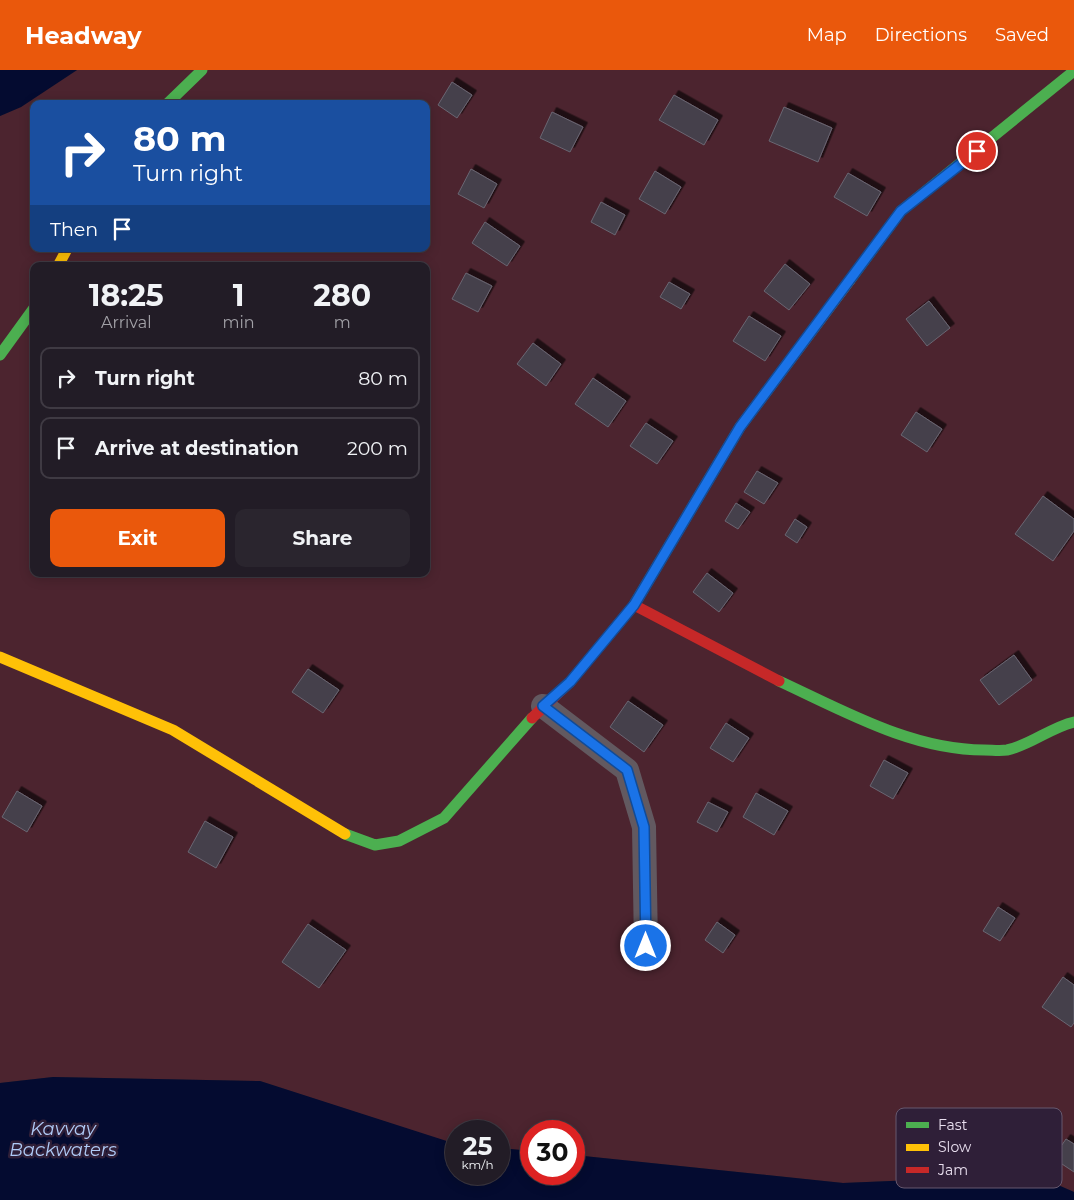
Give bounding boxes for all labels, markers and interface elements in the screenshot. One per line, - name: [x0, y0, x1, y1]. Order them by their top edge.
- text: Headway: [25, 21, 142, 50]
- text: Map: [807, 24, 847, 46]
- text: Directions: [875, 24, 967, 46]
- text: Saved: [995, 24, 1049, 46]
- text: 80 m: [133, 117, 227, 160]
- icon: right: [50, 120, 115, 185]
- pin: [956, 130, 998, 172]
- icon: arrive: [963, 137, 991, 165]
- text: Turn right: [133, 160, 243, 187]
- icon: arrive: [108, 215, 136, 243]
- text: Then: [50, 218, 98, 241]
- text: 18:25: [89, 277, 164, 314]
- text: 1: [233, 277, 244, 314]
- text: 280: [313, 277, 371, 314]
- text: Arrival: [101, 313, 151, 332]
- text: min: [222, 313, 255, 332]
- text: m: [334, 313, 351, 332]
- icon: right: [52, 364, 80, 392]
- text: Turn right: [95, 367, 195, 390]
- text: 80 m: [358, 367, 408, 390]
- icon: arrive: [52, 434, 80, 462]
- text: Arrive at destination: [95, 437, 299, 460]
- text: 200 m: [347, 437, 408, 460]
- button: Exit: [50, 509, 225, 567]
- button: Share: [235, 509, 410, 567]
- position arrow: [619, 919, 671, 971]
- legend: [896, 1108, 1062, 1188]
- text: Fast: [938, 1116, 968, 1134]
- water label: Kavvay Backwaters: [9, 1118, 117, 1161]
- speed limit sign: 30: [520, 1120, 585, 1185]
- text: 25: [463, 1131, 492, 1161]
- text: Slow: [938, 1138, 972, 1156]
- text: km/h: [461, 1157, 494, 1172]
- text: Jam: [937, 1161, 968, 1179]

